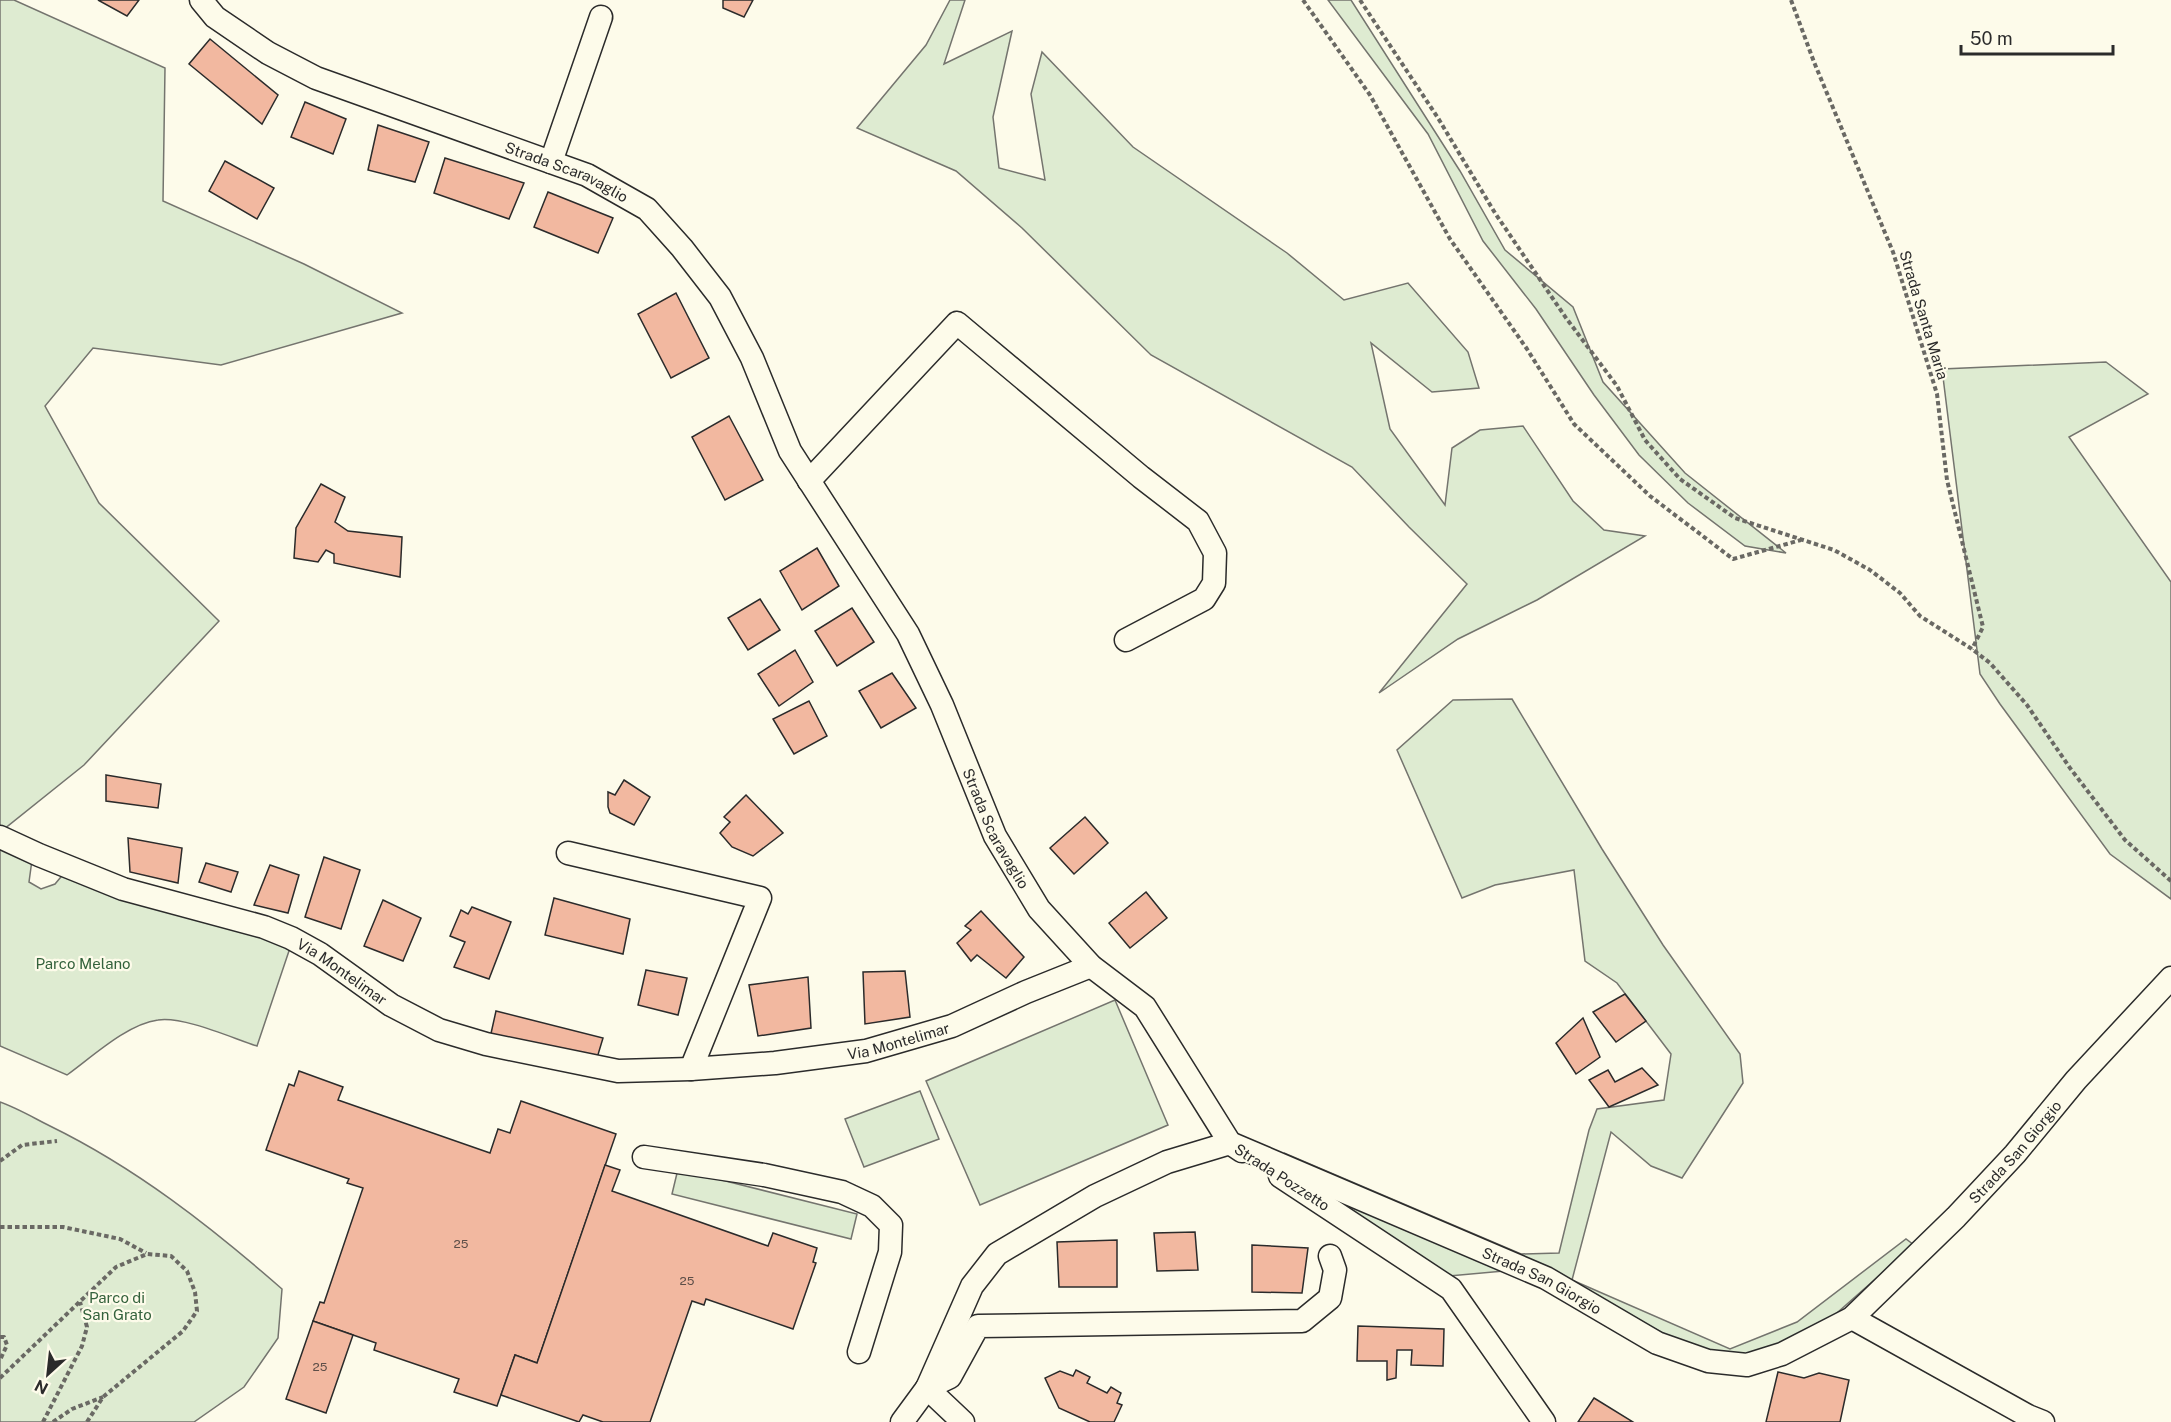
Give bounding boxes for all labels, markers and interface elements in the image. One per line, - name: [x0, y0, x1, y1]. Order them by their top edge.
- scale bar: [1961, 18, 2112, 56]
- text: 50 m: [1970, 28, 2013, 49]
- street label: Strada Scaravaglio: [503, 138, 631, 205]
- street label: Strada Santa Maria: [1896, 248, 1952, 382]
- street label: Strada Scaravaglio: [960, 765, 1033, 891]
- street label: Via Montelimar: [294, 935, 391, 1008]
- park label: Parco Melano: [35, 955, 131, 972]
- street label: Via Montelimar: [846, 1019, 952, 1062]
- street label: Strada San Giorgio: [1965, 1097, 2064, 1207]
- street label: Strada Pozzetto: [1231, 1140, 1333, 1214]
- house number: 25: [454, 1237, 469, 1251]
- street label: Strada San Giorgio: [1480, 1243, 1605, 1317]
- house number: 25: [680, 1274, 695, 1288]
- park label: Parco di San Grato: [82, 1289, 152, 1323]
- north arrow: [18, 1344, 78, 1404]
- house number: 25: [313, 1360, 328, 1374]
- text: N: [32, 1376, 51, 1398]

